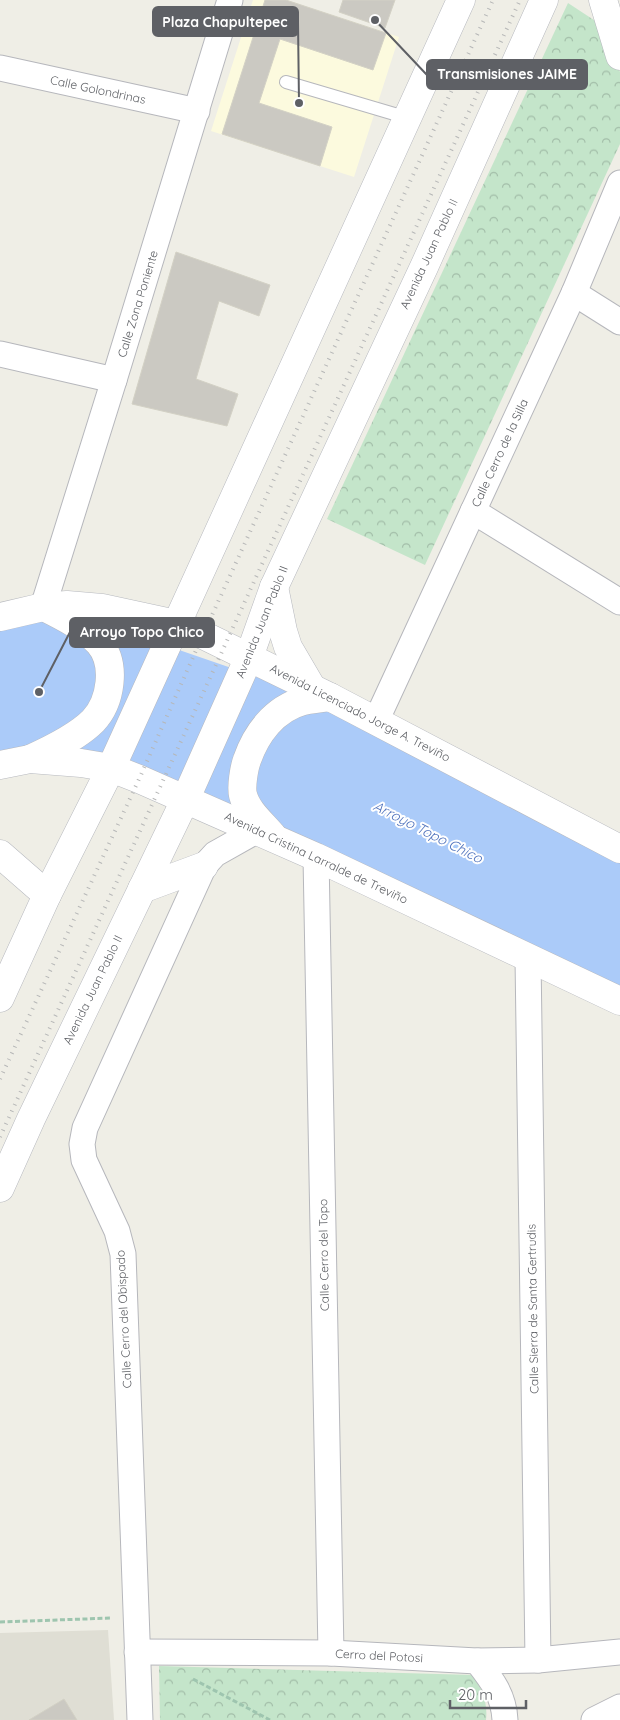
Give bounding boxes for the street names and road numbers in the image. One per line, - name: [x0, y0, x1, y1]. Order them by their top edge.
- street label: Calle Golondrinas: [49, 72, 148, 107]
- street label: Avenida Juan Pablo II: [396, 196, 461, 311]
- street label: Calle Zona Poniente: [114, 248, 161, 359]
- street label: Calle Cerro de la Silla: [468, 396, 531, 509]
- street label: Avenida Juan Pablo II: [232, 563, 291, 680]
- street label: Avenida Licenciado Jorge A. Treviño: [268, 660, 453, 765]
- street label: Avenida Cristina Larralde de Treviño: [222, 808, 410, 907]
- street label: Avenida Juan Pablo II: [60, 933, 126, 1047]
- street label: Calle Cerro del Topo: [315, 1199, 332, 1311]
- street label: Calle Sierra de Santa Gertrudis: [524, 1224, 541, 1394]
- street label: Calle Cerro del Obispado: [112, 1249, 135, 1389]
- street label: Cerro del Potosi: [335, 1646, 423, 1665]

